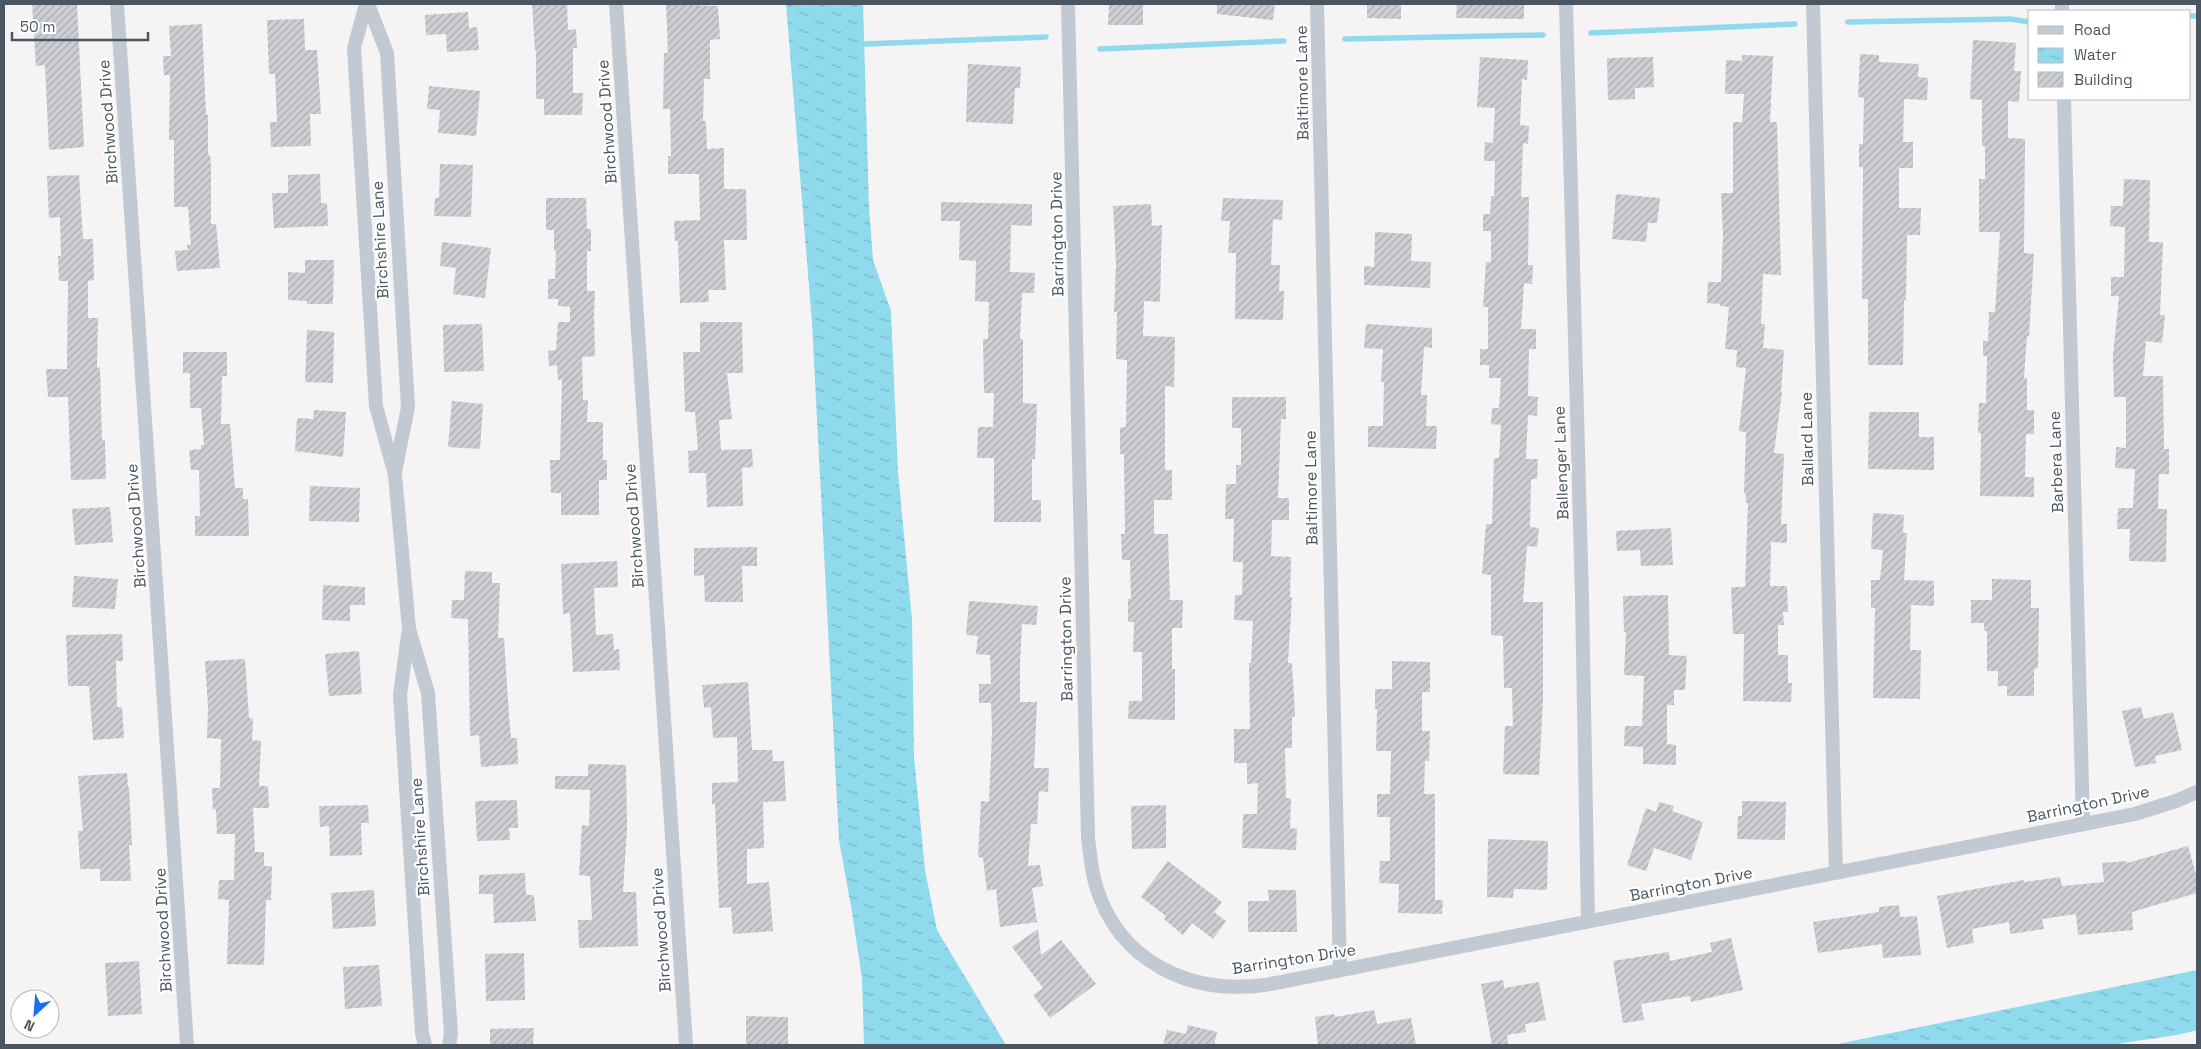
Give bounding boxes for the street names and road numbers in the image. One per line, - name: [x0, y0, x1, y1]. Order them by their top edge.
- street label: Baltimore Lane: [1290, 25, 1314, 141]
- street label: Birchwood Drive: [93, 59, 123, 185]
- street label: Birchwood Drive: [592, 59, 622, 185]
- street label: Barrington Drive: [1045, 171, 1069, 297]
- street label: Birchshire Lane: [366, 180, 394, 300]
- street label: Ballard Lane: [1796, 392, 1818, 486]
- street label: Ballenger Lane: [1549, 406, 1573, 520]
- street label: Barbera Lane: [2044, 411, 2068, 513]
- street label: Baltimore Lane: [1299, 430, 1323, 546]
- street label: Birchwood Drive: [121, 463, 151, 589]
- street label: Birchwood Drive: [619, 463, 649, 589]
- street label: Barrington Drive: [1054, 576, 1078, 702]
- street label: Birchshire Lane: [405, 777, 435, 897]
- street label: Barrington Drive: [2025, 781, 2151, 827]
- street label: Barrington Drive: [1628, 862, 1754, 906]
- street label: Birchwood Drive: [149, 867, 177, 993]
- street label: Birchwood Drive: [646, 867, 676, 993]
- street label: Barrington Drive: [1231, 939, 1357, 979]

